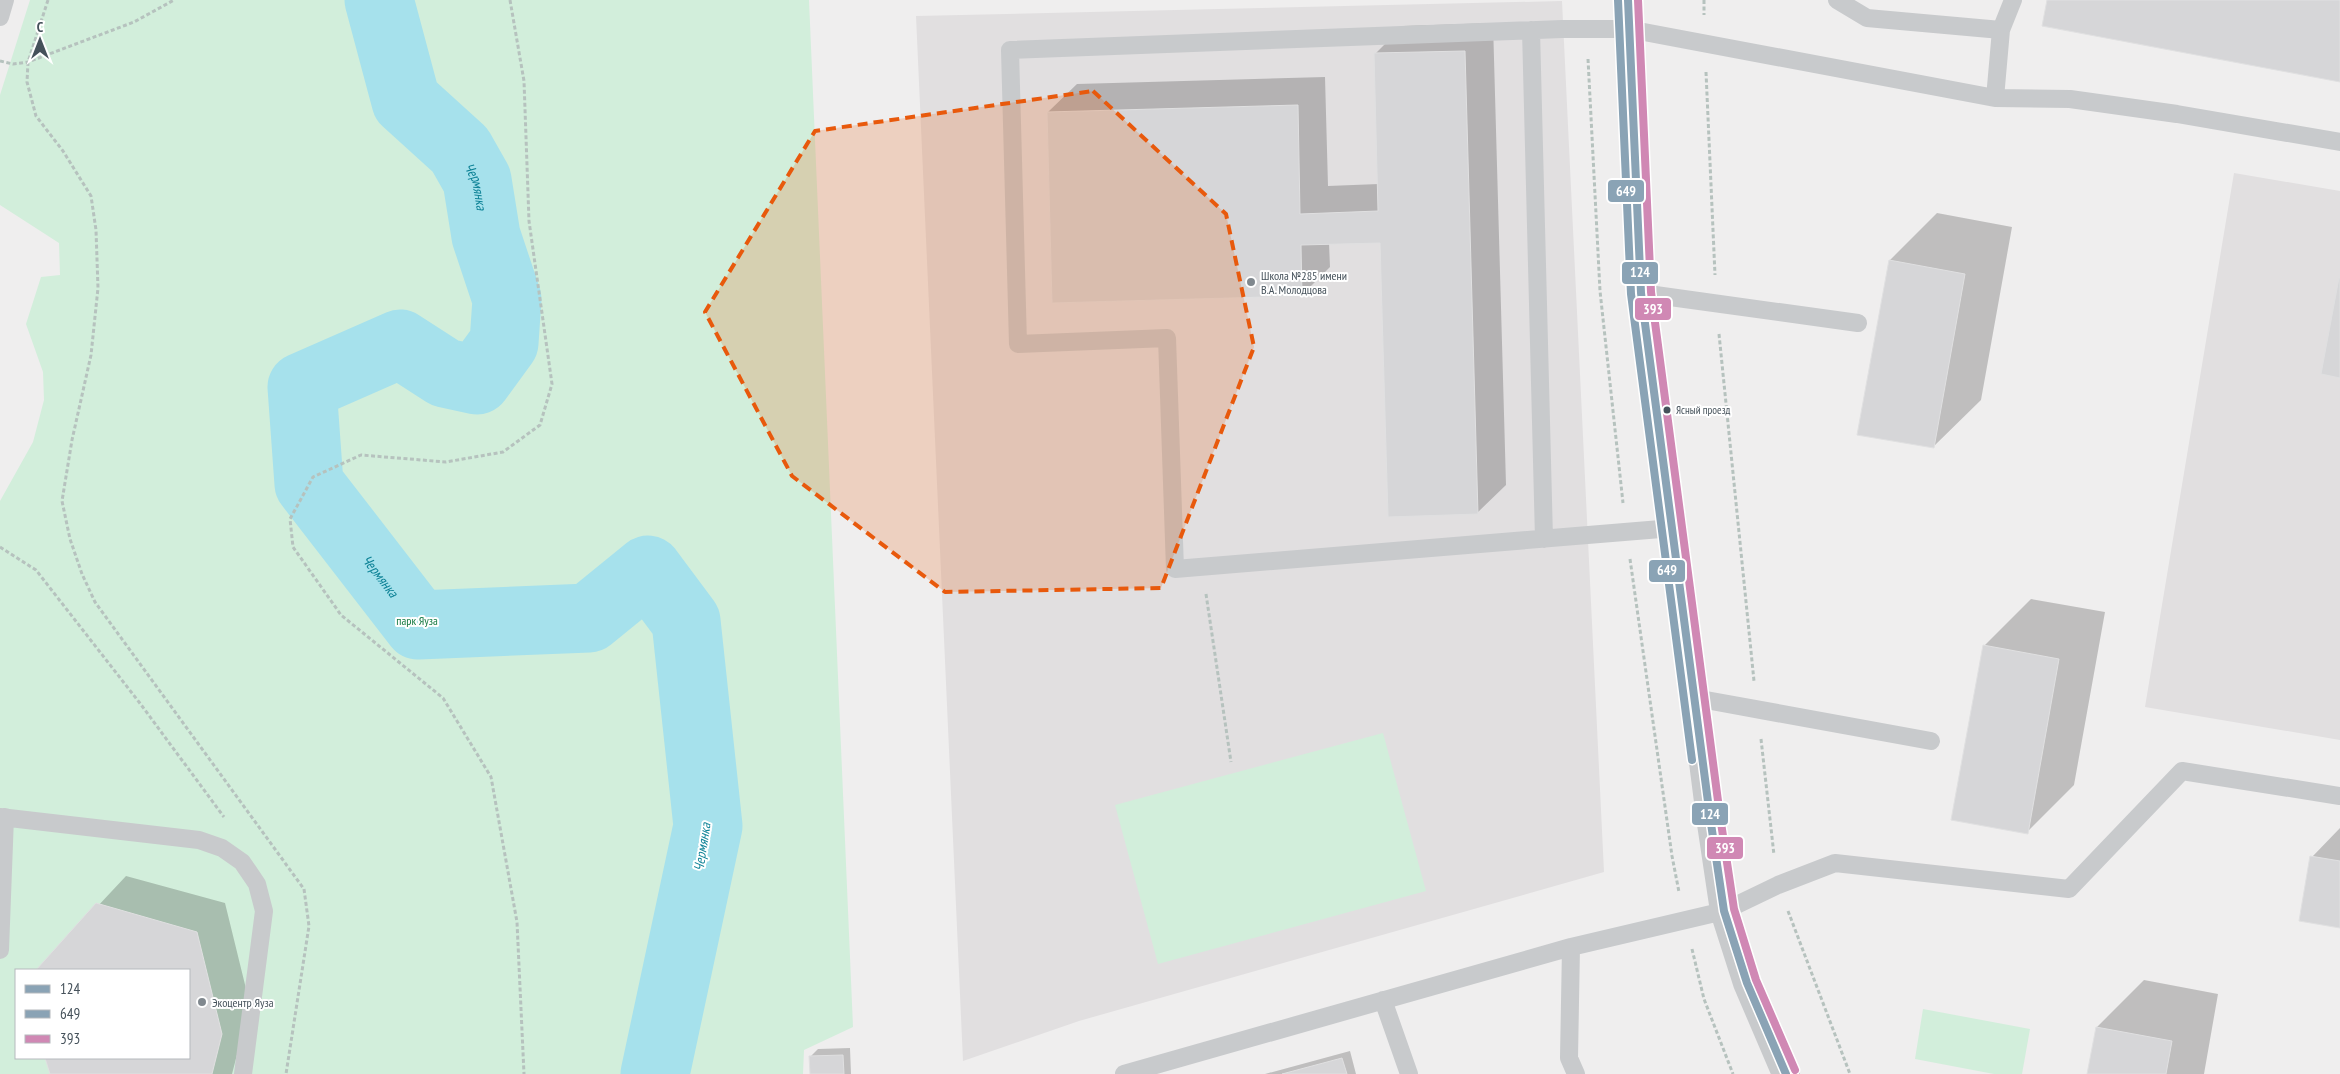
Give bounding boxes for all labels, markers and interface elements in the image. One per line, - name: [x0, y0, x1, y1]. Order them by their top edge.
- north arrow: [15, 15, 65, 65]
- text: С: [37, 18, 44, 36]
- water label: Чермянка: [460, 160, 491, 213]
- line badge: 649: [1607, 179, 1645, 203]
- text: 649: [1616, 182, 1636, 200]
- line badge: 124: [1621, 261, 1659, 285]
- text: 124: [1630, 263, 1650, 281]
- place label: Школа №285 имени В.А. Молодцова: [1261, 268, 1347, 297]
- marker: Школа №285 имени В.А. Молодцова: [1245, 276, 1257, 288]
- line badge: 393: [1634, 297, 1672, 321]
- text: 393: [1643, 300, 1663, 318]
- place label: Ясный проезд: [1676, 403, 1731, 417]
- marker: Ясный проезд: [1662, 405, 1672, 415]
- water label: Чермянка: [358, 551, 403, 602]
- line badge: 649: [1648, 559, 1686, 583]
- text: 649: [1657, 561, 1677, 579]
- park label: парк Яуза: [396, 613, 438, 628]
- line badge: 124: [1691, 802, 1729, 826]
- text: 124: [1700, 805, 1720, 823]
- water label: Чермянка: [689, 820, 715, 872]
- line badge: 393: [1706, 836, 1744, 860]
- text: 393: [1715, 839, 1735, 857]
- legend: [15, 969, 190, 1059]
- text: 124: [60, 979, 81, 998]
- place label: Экоцентр Яуза: [212, 995, 274, 1010]
- marker: Экоцентр Яуза: [196, 996, 208, 1008]
- text: 649: [60, 1004, 80, 1023]
- text: 393: [60, 1029, 80, 1048]

